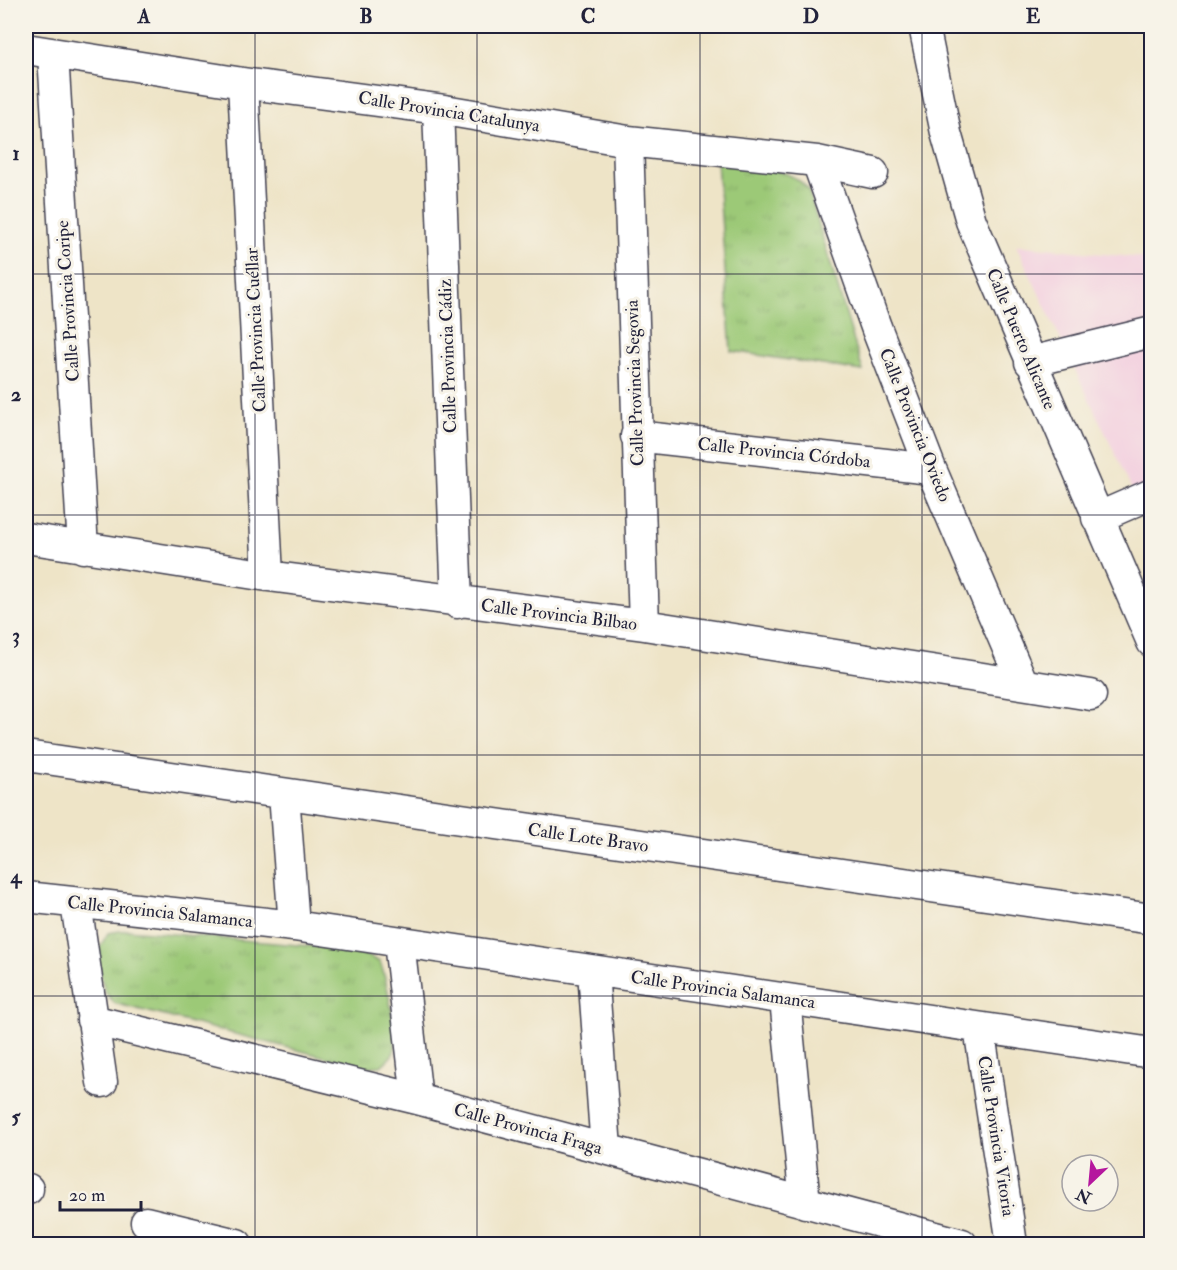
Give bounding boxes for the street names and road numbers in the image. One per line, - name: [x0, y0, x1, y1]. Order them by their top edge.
- street label: Calle Provincia Catalunya: [357, 86, 542, 138]
- street label: Calle Provincia Coripe: [51, 219, 85, 382]
- street label: Calle Provincia Cuéllar: [240, 247, 272, 413]
- street label: Calle Puerto Alicante: [981, 265, 1061, 414]
- street label: Calle Provincia Cádiz: [434, 278, 462, 434]
- street label: Calle Provincia Segovia: [621, 299, 649, 467]
- street label: Calle Provincia Oviedo: [874, 345, 956, 506]
- street label: Calle Provincia Córdoba: [696, 432, 872, 474]
- street label: Calle Provincia Bilbao: [479, 594, 639, 636]
- street label: Calle Lote Bravo: [526, 818, 650, 858]
- street label: Calle Provincia Salamanca: [66, 891, 254, 933]
- street label: Calle Provincia Salamanca: [629, 966, 817, 1014]
- street label: Calle Provincia Vitoria: [972, 1054, 1020, 1218]
- street label: Calle Provincia Fraga: [451, 1098, 605, 1160]

